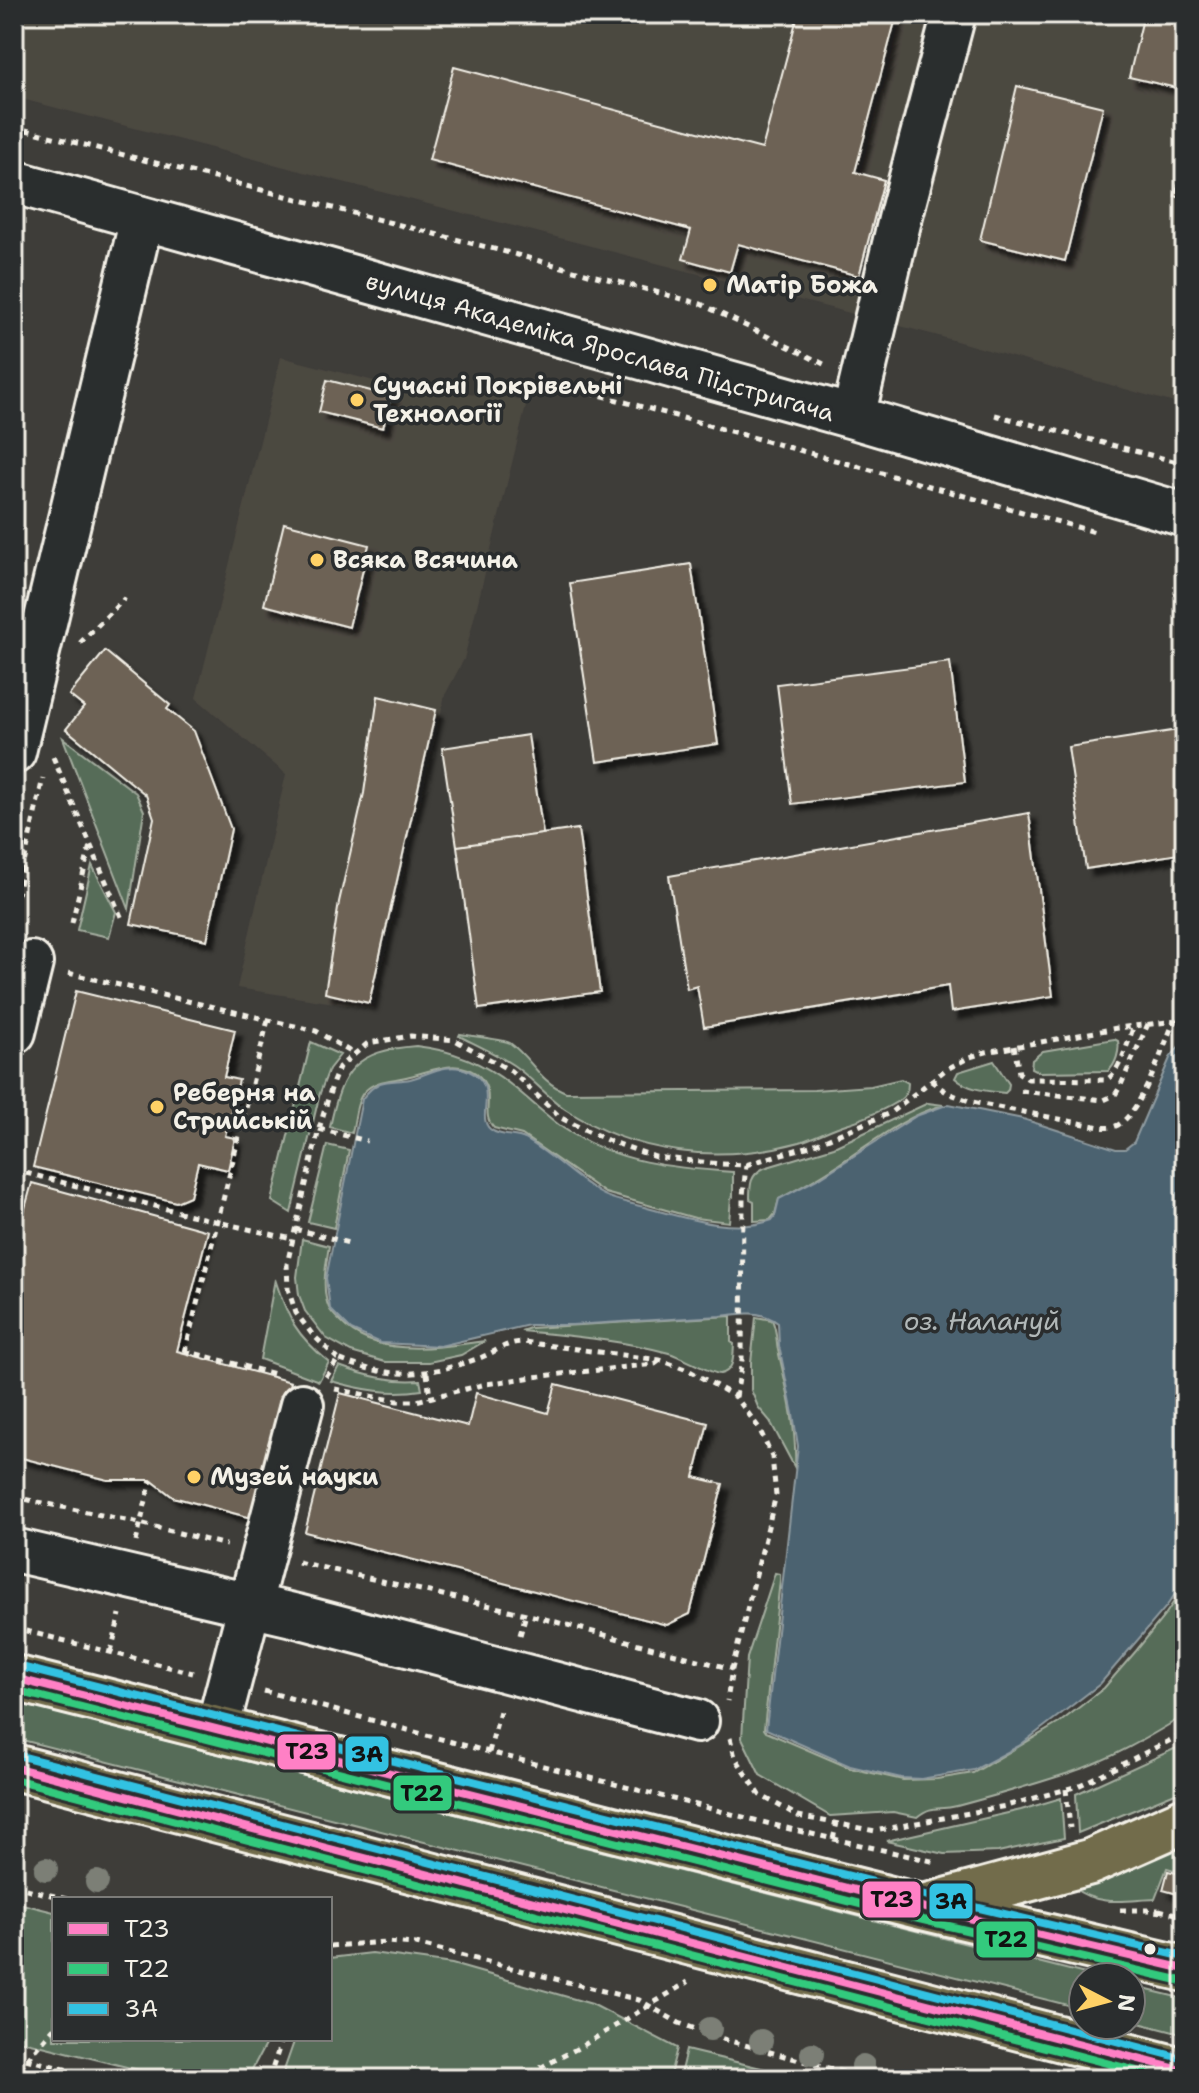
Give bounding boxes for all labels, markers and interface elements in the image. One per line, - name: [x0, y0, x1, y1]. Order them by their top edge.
- street label: вулиця Академіка Ярослава Підстригача: [362, 265, 838, 429]
- place label: Матір Божа: [726, 269, 879, 301]
- marker: Матір Божа: [701, 276, 719, 294]
- place label: Сучасні Покрівельні Технології: [373, 370, 623, 430]
- marker: Сучасні Покрівельні Технології: [348, 391, 366, 409]
- place label: Всяка Всячина: [333, 544, 519, 576]
- marker: Всяка Всячина: [308, 551, 326, 569]
- place label: Реберня на Стрийській: [173, 1077, 316, 1137]
- marker: Реберня на Стрийській: [148, 1098, 166, 1116]
- water label: оз. Налануй: [904, 1303, 1060, 1338]
- place label: Музей науки: [210, 1461, 379, 1493]
- marker: Музей науки: [185, 1468, 203, 1486]
- line badge: Т23: [276, 1733, 337, 1771]
- line badge: 3А: [344, 1735, 390, 1773]
- text: Т23: [285, 1737, 329, 1766]
- text: 3А: [351, 1740, 383, 1769]
- line badge: Т22: [392, 1774, 453, 1812]
- text: Т22: [400, 1779, 444, 1808]
- line badge: Т23: [861, 1880, 922, 1919]
- line badge: 3А: [928, 1882, 974, 1920]
- text: Т23: [870, 1885, 914, 1914]
- text: 3А: [935, 1887, 967, 1916]
- legend: [52, 1897, 332, 2041]
- text: Т23: [124, 1913, 170, 1945]
- line badge: Т22: [975, 1920, 1036, 1959]
- text: Т22: [984, 1925, 1028, 1954]
- unlabelled marker: [1142, 1941, 1158, 1957]
- text: Т22: [124, 1953, 170, 1985]
- north arrow: [1067, 1961, 1147, 2041]
- text: 3А: [124, 1993, 158, 2025]
- text: N: [1111, 1993, 1142, 2013]

